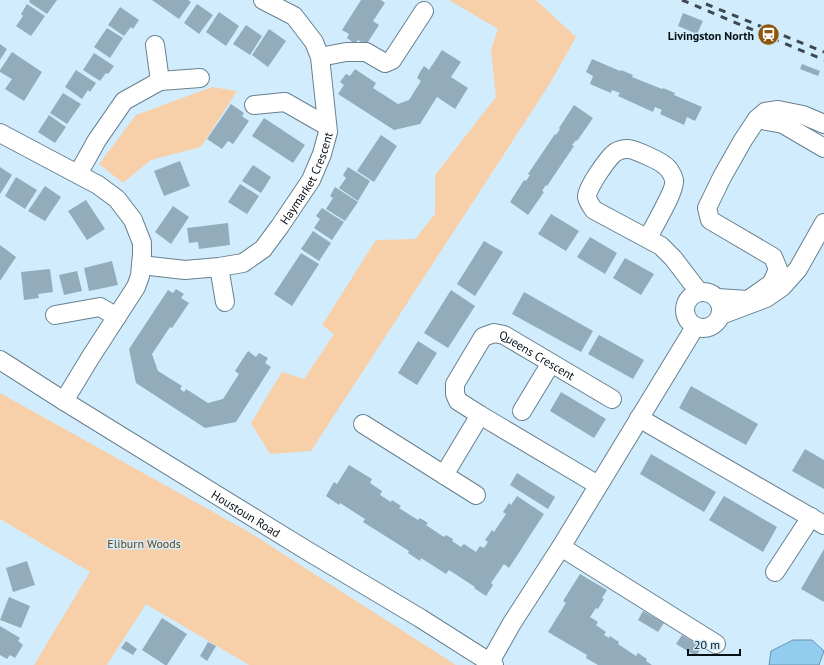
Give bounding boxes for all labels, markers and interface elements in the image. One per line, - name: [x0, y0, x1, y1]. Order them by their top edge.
- station icon: Livingston North: [756, 22, 782, 48]
- place label: Livingston North: [668, 28, 754, 43]
- street label: Haymarket Crescent: [276, 130, 335, 227]
- street label: Queens Crescent: [498, 327, 578, 383]
- street label: Houstoun Road: [209, 486, 283, 540]
- park label: Eliburn Woods: [107, 536, 181, 551]
- scale bar: [688, 631, 740, 657]
- text: 20 m: [694, 637, 720, 652]

